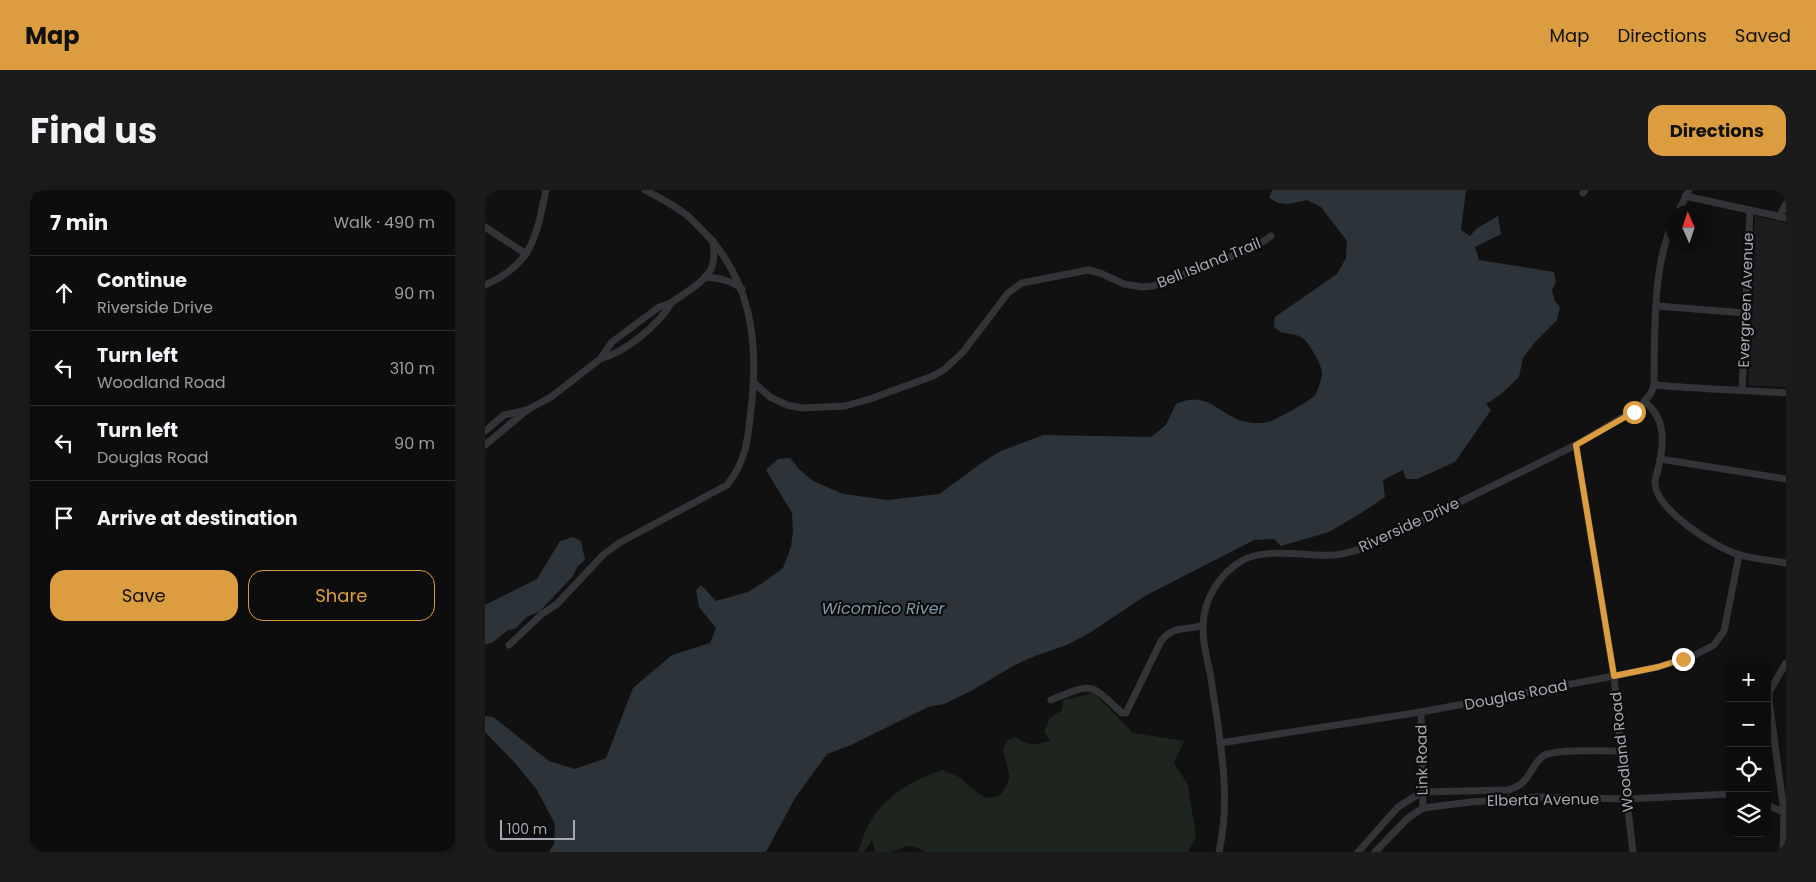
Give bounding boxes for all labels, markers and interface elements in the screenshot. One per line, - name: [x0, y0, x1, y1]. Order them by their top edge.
- text: Map: [25, 19, 80, 52]
- text: Map: [1550, 23, 1589, 48]
- text: Directions: [1617, 23, 1707, 48]
- text: Saved: [1735, 23, 1791, 48]
- button: Directions: [1648, 105, 1786, 156]
- text: Find us: [30, 106, 157, 155]
- north arrow: [1666, 205, 1711, 250]
- text: 7 min: [50, 208, 108, 237]
- text: Walk · 490 m: [334, 211, 435, 234]
- street label: Bell Island Trail: [1154, 232, 1264, 293]
- street label: Evergreen Avenue: [1733, 232, 1758, 368]
- text: Continue: [97, 267, 187, 294]
- icon: ahead: [50, 279, 78, 307]
- text: 90 m: [394, 282, 435, 305]
- text: Riverside Drive: [97, 296, 213, 319]
- text: Turn left: [97, 342, 178, 369]
- icon: left: [50, 354, 78, 382]
- text: 310 m: [390, 357, 435, 380]
- text: Woodland Road: [97, 371, 226, 394]
- route start: [1623, 401, 1646, 424]
- text: Turn left: [97, 417, 178, 444]
- icon: left: [50, 429, 78, 457]
- text: 90 m: [394, 432, 435, 455]
- text: Douglas Road: [97, 446, 209, 469]
- street label: Riverside Drive: [1355, 492, 1462, 557]
- icon: arrive: [50, 504, 78, 532]
- text: Arrive at destination: [97, 505, 298, 532]
- button: Save: [50, 570, 238, 621]
- button: Share: [248, 570, 435, 621]
- water label: Wicomico River: [821, 597, 946, 620]
- route end: [1672, 648, 1695, 671]
- map controls: [1726, 657, 1771, 837]
- button: +: [1726, 657, 1771, 702]
- street label: Douglas Road: [1463, 674, 1569, 715]
- street label: Woodland Road: [1605, 691, 1638, 813]
- button: −: [1726, 702, 1771, 747]
- street label: Link Road: [1410, 725, 1433, 795]
- button: locate: [1726, 747, 1771, 792]
- street label: Elberta Avenue: [1487, 788, 1599, 811]
- button: layers: [1726, 792, 1771, 837]
- scale bar: [500, 817, 575, 840]
- text: 100 m: [507, 819, 547, 839]

